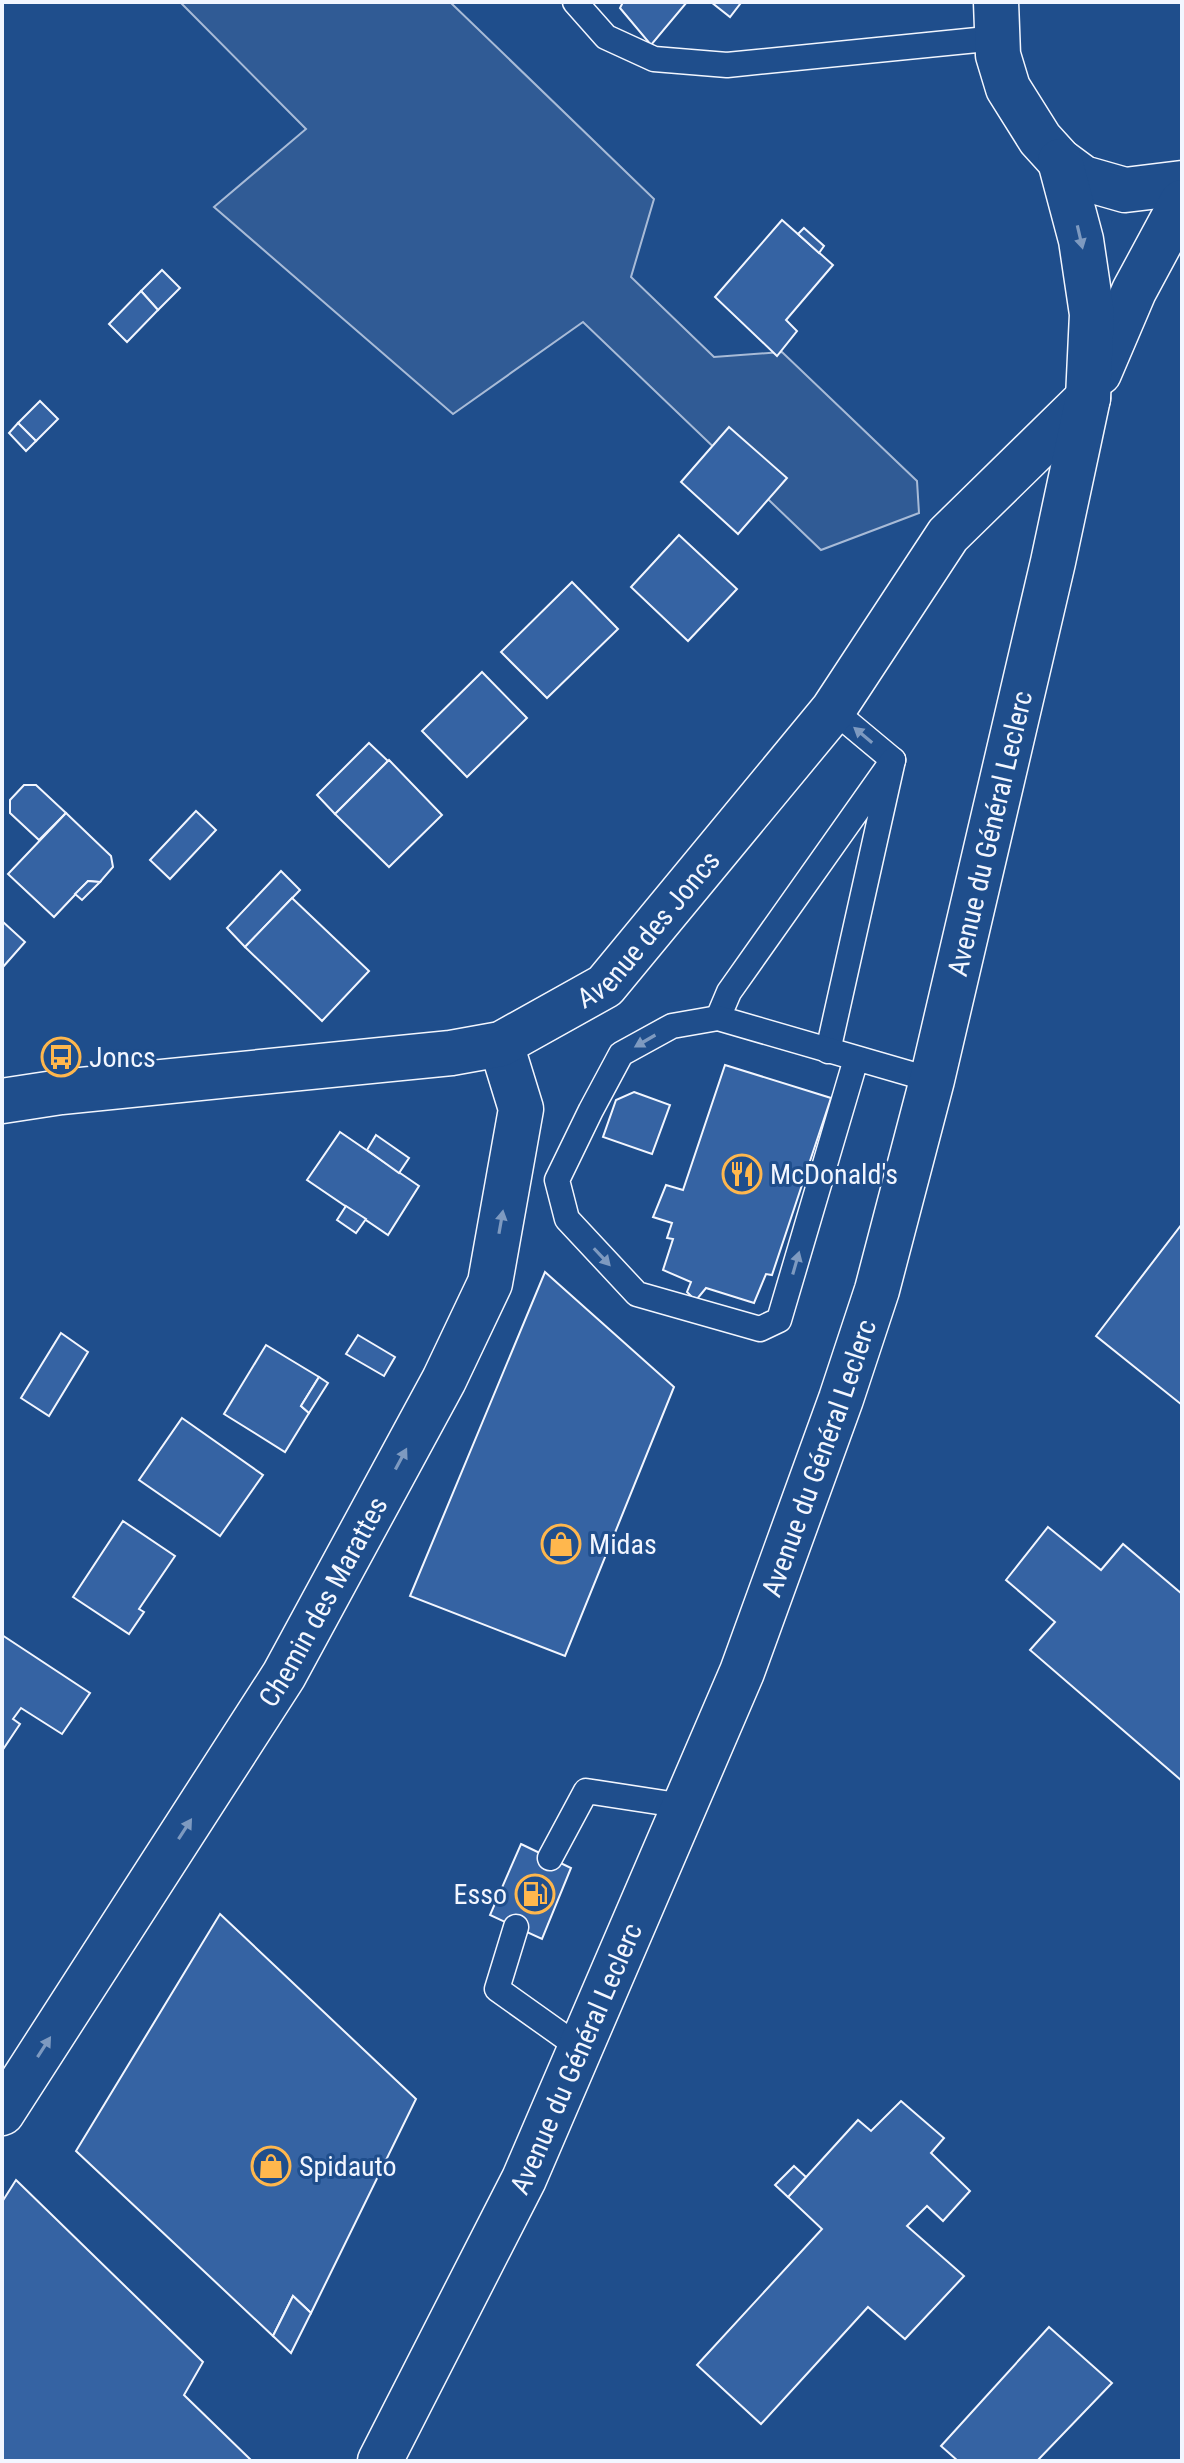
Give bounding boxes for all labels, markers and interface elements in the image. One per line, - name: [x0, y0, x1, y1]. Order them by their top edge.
- one-way arrow: [1074, 224, 1086, 249]
- street label: Avenue du Général Leclerc: [941, 688, 1039, 979]
- one-way arrow: [853, 727, 873, 744]
- street label: Avenue des Joncs: [571, 844, 727, 1015]
- one-way arrow: [634, 1034, 656, 1048]
- bus stop icon: Joncs: [40, 1036, 82, 1078]
- place label: Joncs: [89, 1041, 156, 1074]
- restaurant icon: McDonald's: [721, 1153, 763, 1195]
- place label: McDonald's: [770, 1158, 898, 1191]
- one-way arrow: [495, 1209, 507, 1234]
- one-way arrow: [593, 1247, 611, 1266]
- one-way arrow: [790, 1250, 803, 1274]
- street label: Avenue du Général Leclerc: [755, 1315, 883, 1601]
- one-way arrow: [394, 1448, 407, 1471]
- street label: Chemin des Marattes: [252, 1491, 395, 1713]
- shop icon: Midas: [540, 1523, 582, 1565]
- place label: Midas: [589, 1528, 657, 1561]
- one-way arrow: [177, 1818, 192, 1839]
- fuel station icon: Esso: [514, 1873, 556, 1915]
- place label: Esso: [453, 1878, 507, 1911]
- street label: Avenue du Général Leclerc: [503, 1918, 649, 2200]
- one-way arrow: [37, 2036, 51, 2058]
- shop icon: Spidauto: [250, 2145, 292, 2187]
- place label: Spidauto: [299, 2150, 397, 2183]

